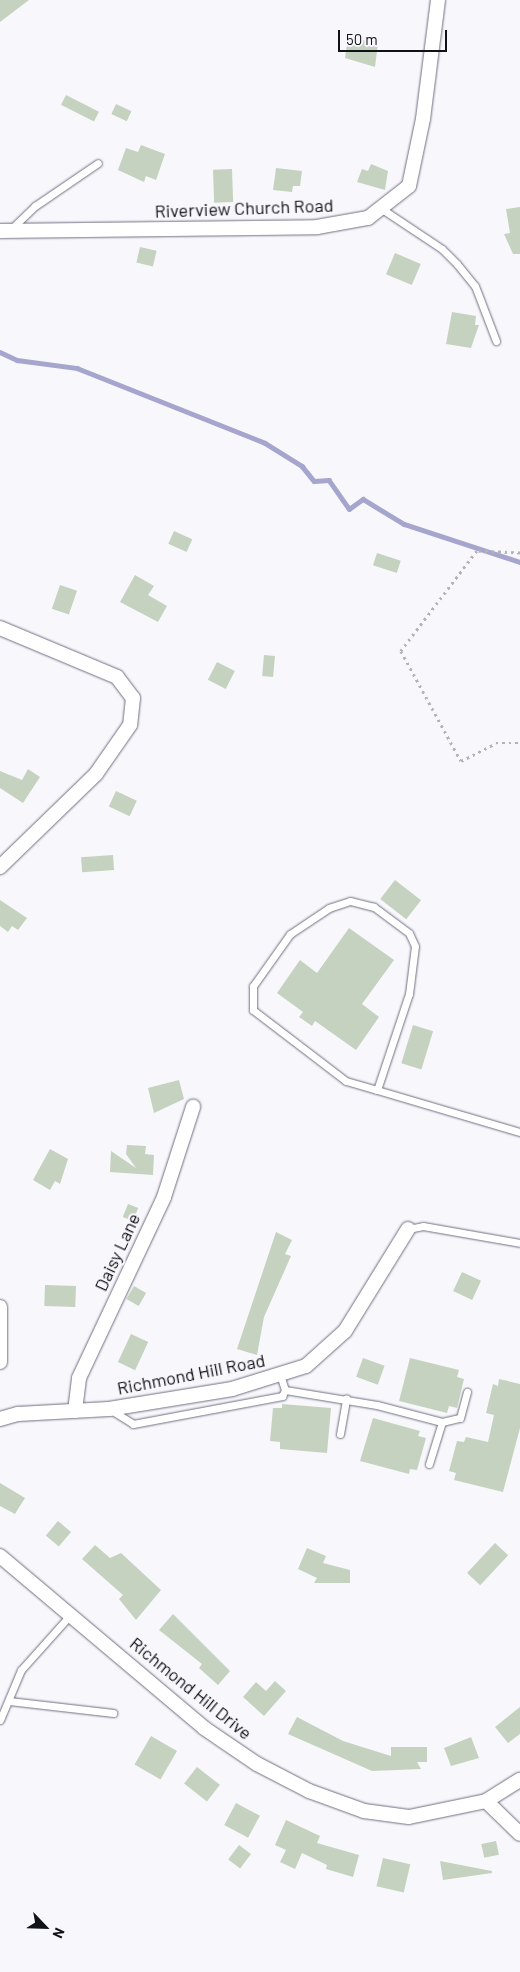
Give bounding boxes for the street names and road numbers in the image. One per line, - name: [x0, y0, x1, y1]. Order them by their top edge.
- street label: Riverview Church Road: [154, 194, 334, 222]
- street label: Daisy Lane: [90, 1210, 144, 1294]
- street label: Richmond Hill Road: [115, 1349, 267, 1399]
- street label: Richmond Hill Drive: [126, 1632, 256, 1744]

